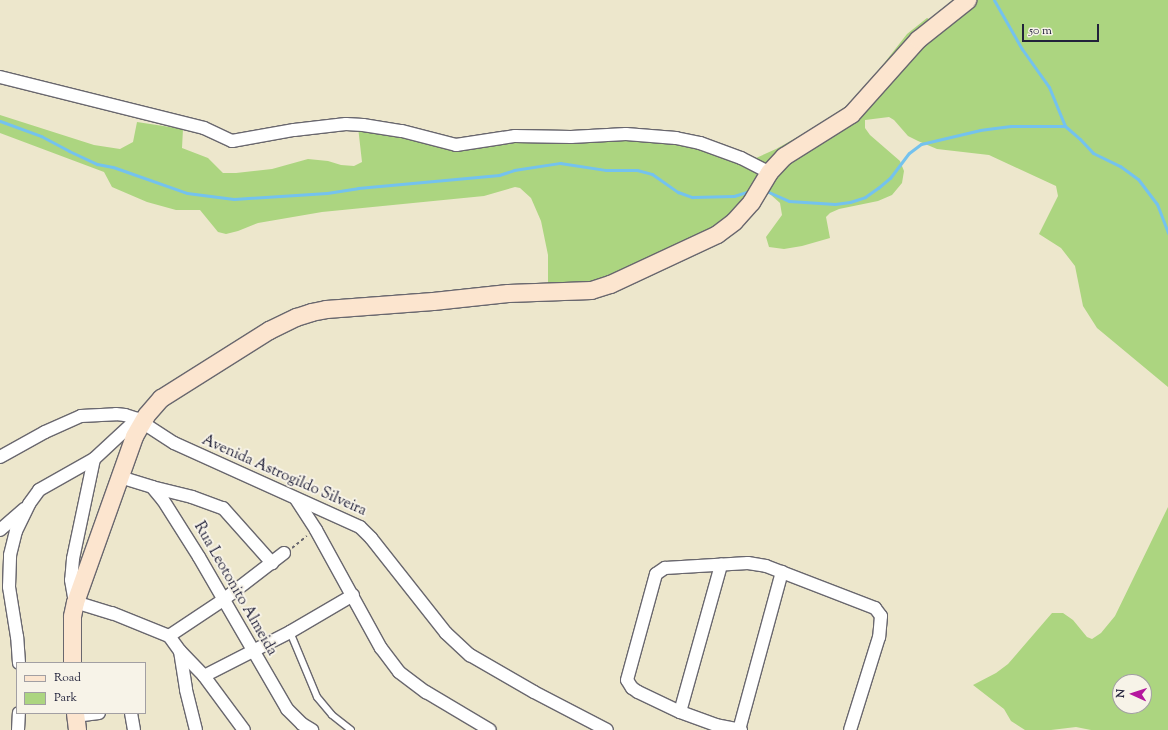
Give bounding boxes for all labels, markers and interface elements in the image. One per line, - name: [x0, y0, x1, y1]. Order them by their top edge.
- scale bar: [1024, 16, 1101, 42]
- text: 50 m: [1029, 22, 1052, 40]
- street label: Avenida Astrogildo Silveira: [199, 432, 369, 520]
- street label: Rua Leotonito Almeida: [189, 519, 281, 659]
- legend: [16, 662, 146, 714]
- text: Road: [54, 669, 81, 687]
- north arrow: [1112, 674, 1152, 714]
- text: Park: [54, 689, 77, 707]
- text: N: [1113, 689, 1129, 698]

